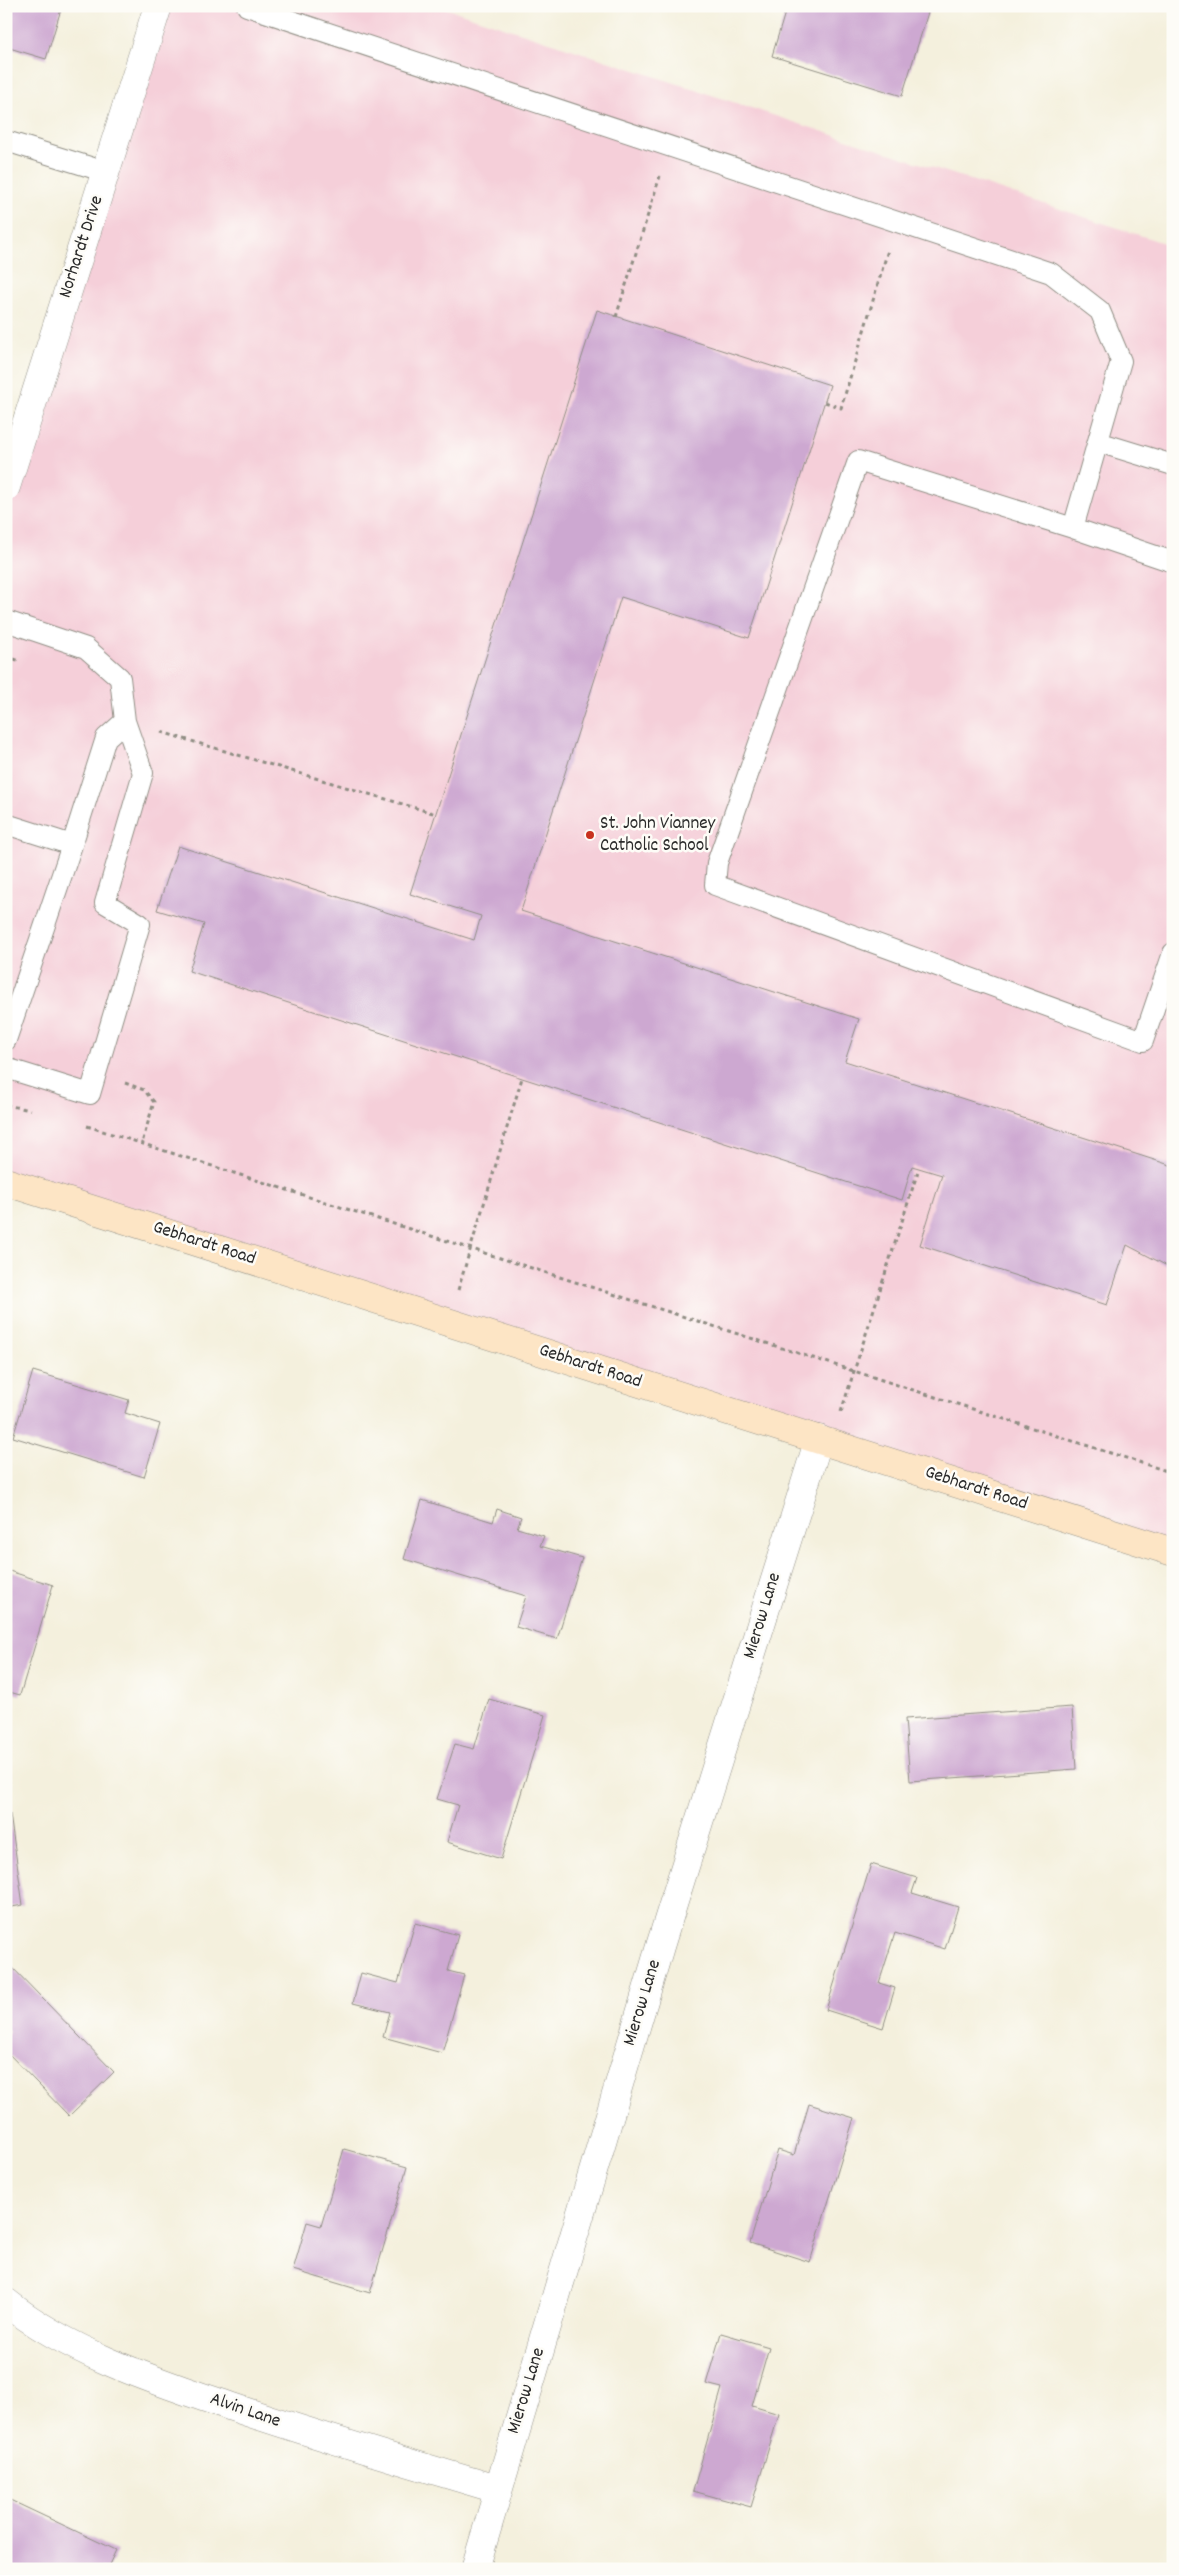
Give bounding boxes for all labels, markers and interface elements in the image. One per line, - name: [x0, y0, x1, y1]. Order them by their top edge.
- street label: Norhardt Drive: [53, 192, 111, 302]
- place label: St. John Vianney Catholic School: [600, 811, 716, 860]
- marker: St. John Vianney Catholic School: [584, 829, 596, 841]
- street label: Gebhardt Road: [149, 1215, 259, 1273]
- street label: Gebhardt Road: [535, 1338, 645, 1396]
- street label: Gebhardt Road: [921, 1460, 1031, 1518]
- street label: Mierow Lane: [737, 1570, 789, 1662]
- street label: Mierow Lane: [617, 1957, 669, 2049]
- street label: Mierow Lane: [501, 2345, 553, 2437]
- street label: Alvin Lane: [206, 2386, 284, 2436]

